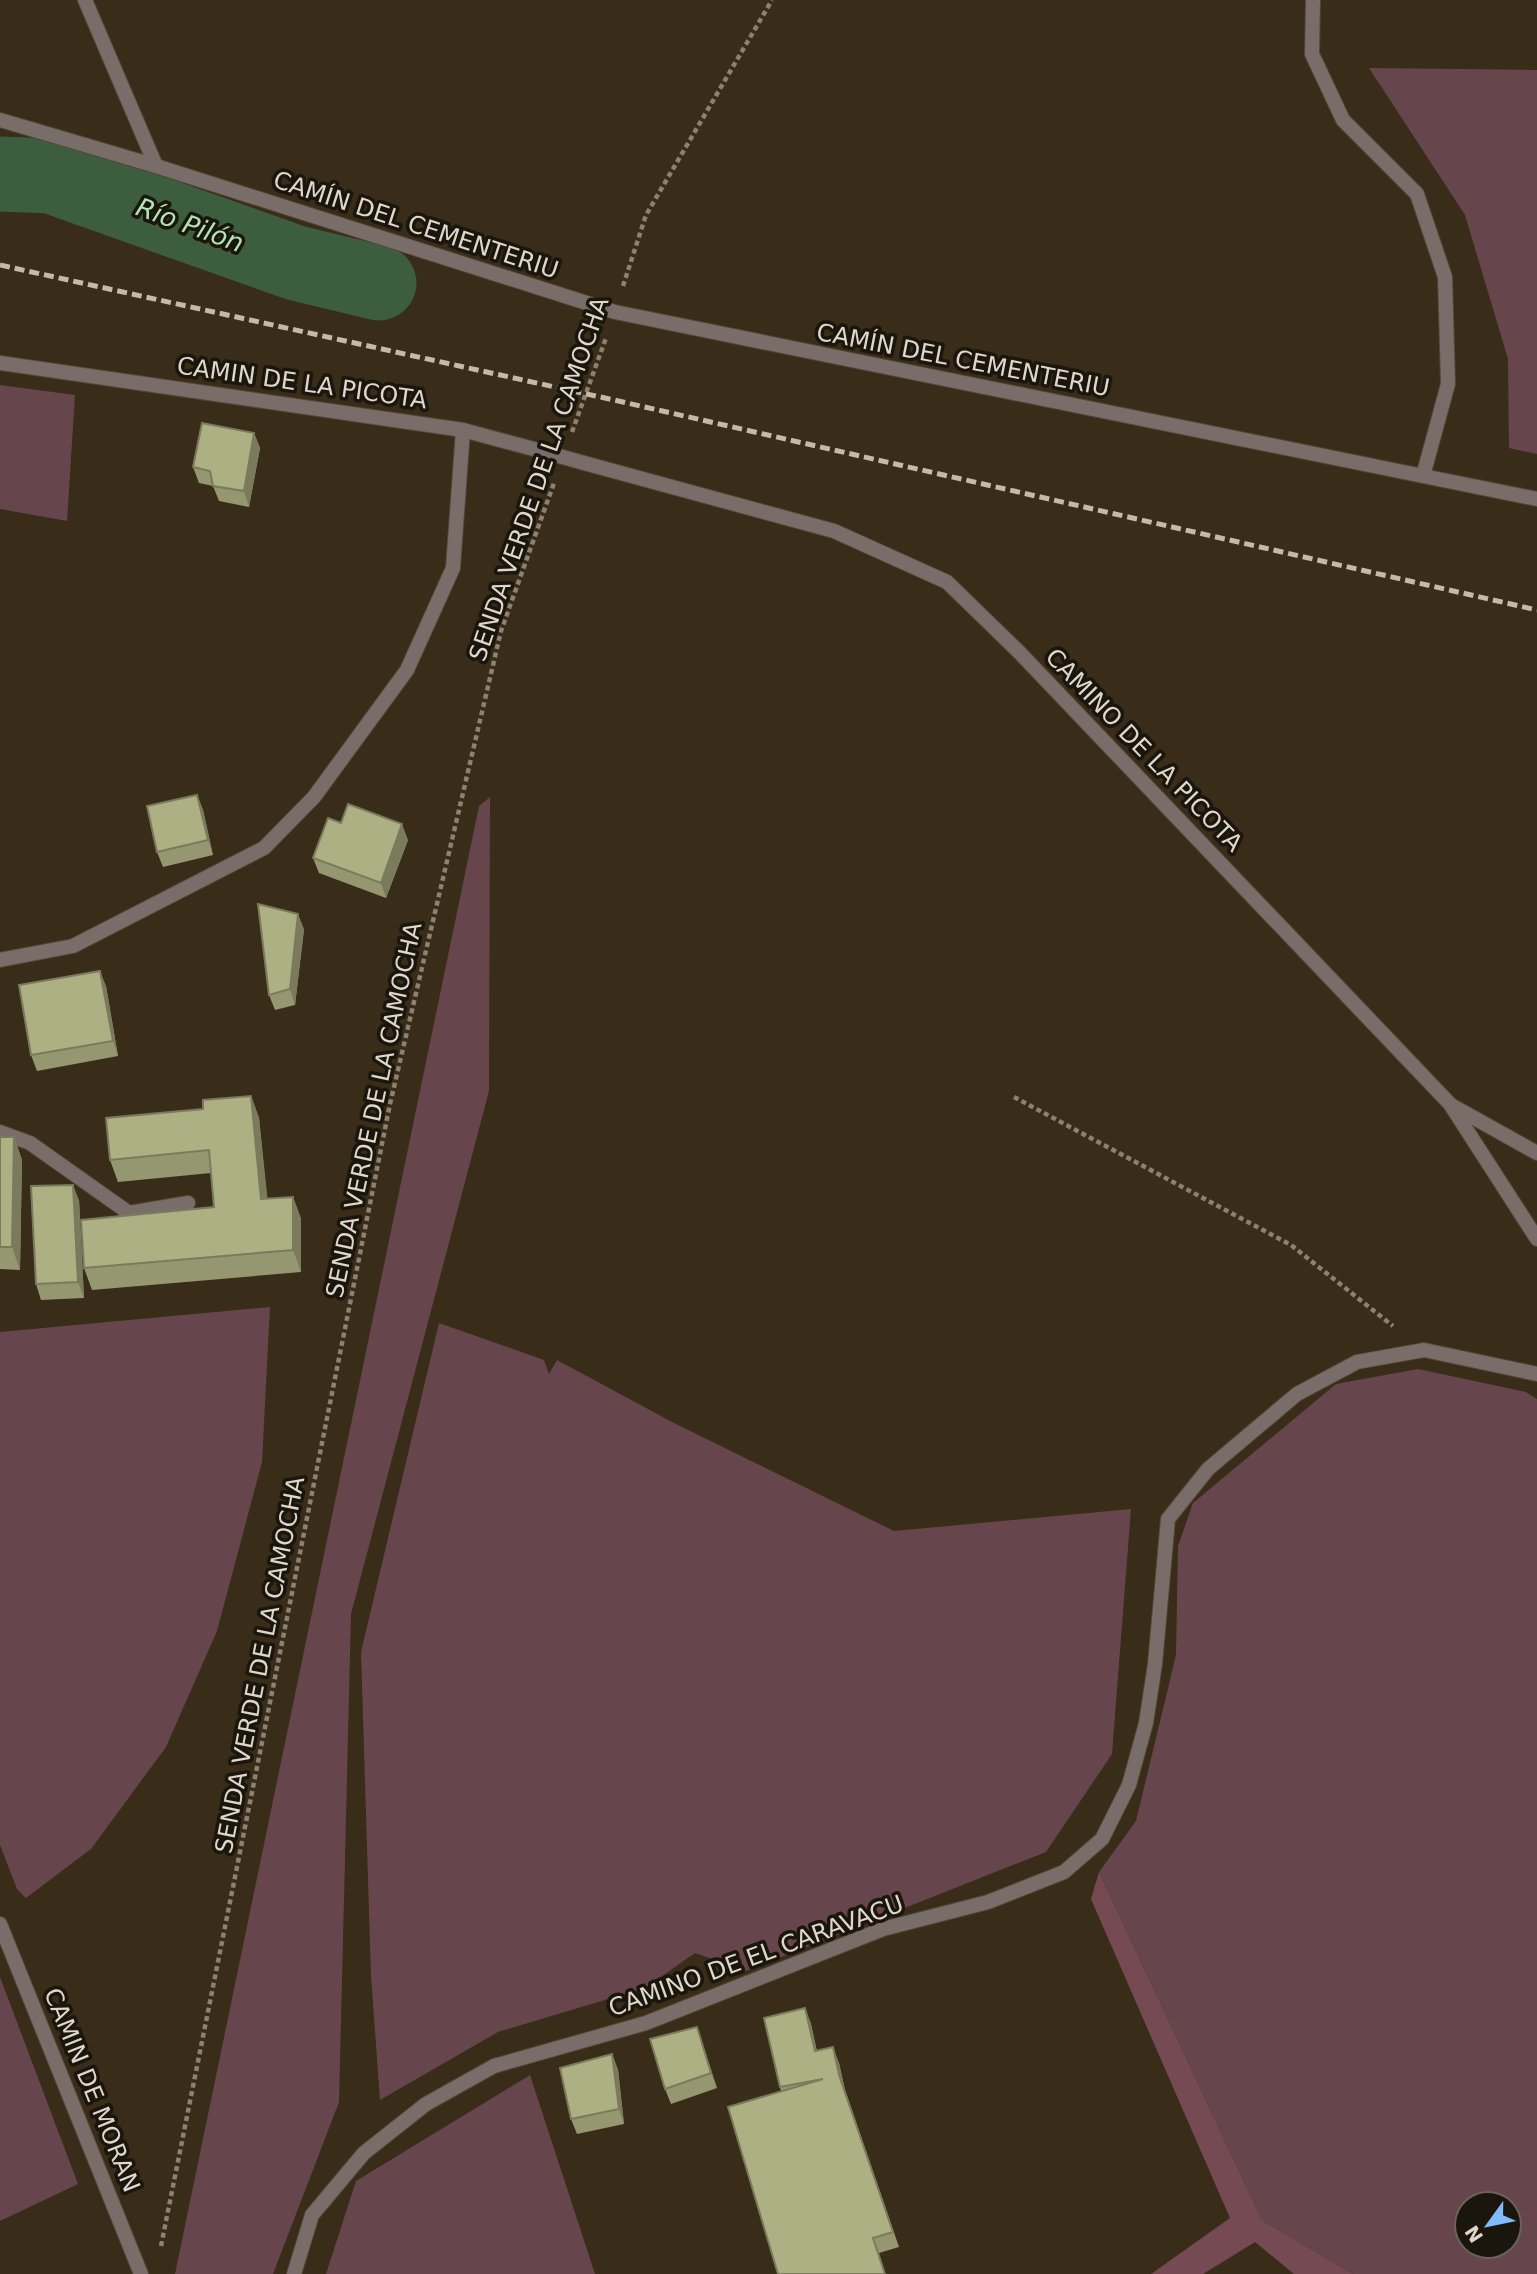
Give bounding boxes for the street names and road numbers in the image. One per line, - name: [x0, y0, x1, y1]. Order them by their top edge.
- street label: CAMÍN DEL CEMENTERIU: [270, 165, 562, 284]
- street label: SENDA VERDE DE LA CAMOCHA: [463, 293, 615, 665]
- street label: CAMÍN DEL CEMENTERIU: [814, 317, 1112, 402]
- street label: CAMIN DE LA PICOTA: [175, 352, 429, 414]
- street label: CAMINO DE LA PICOTA: [1040, 643, 1249, 858]
- street label: SENDA VERDE DE LA CAMOCHA: [320, 919, 428, 1300]
- street label: SENDA VERDE DE LA CAMOCHA: [210, 1474, 310, 1856]
- street label: CAMINO DE EL CARAVACU: [605, 1890, 907, 2022]
- street label: CAMIN DE MORAN: [38, 1984, 146, 2196]

